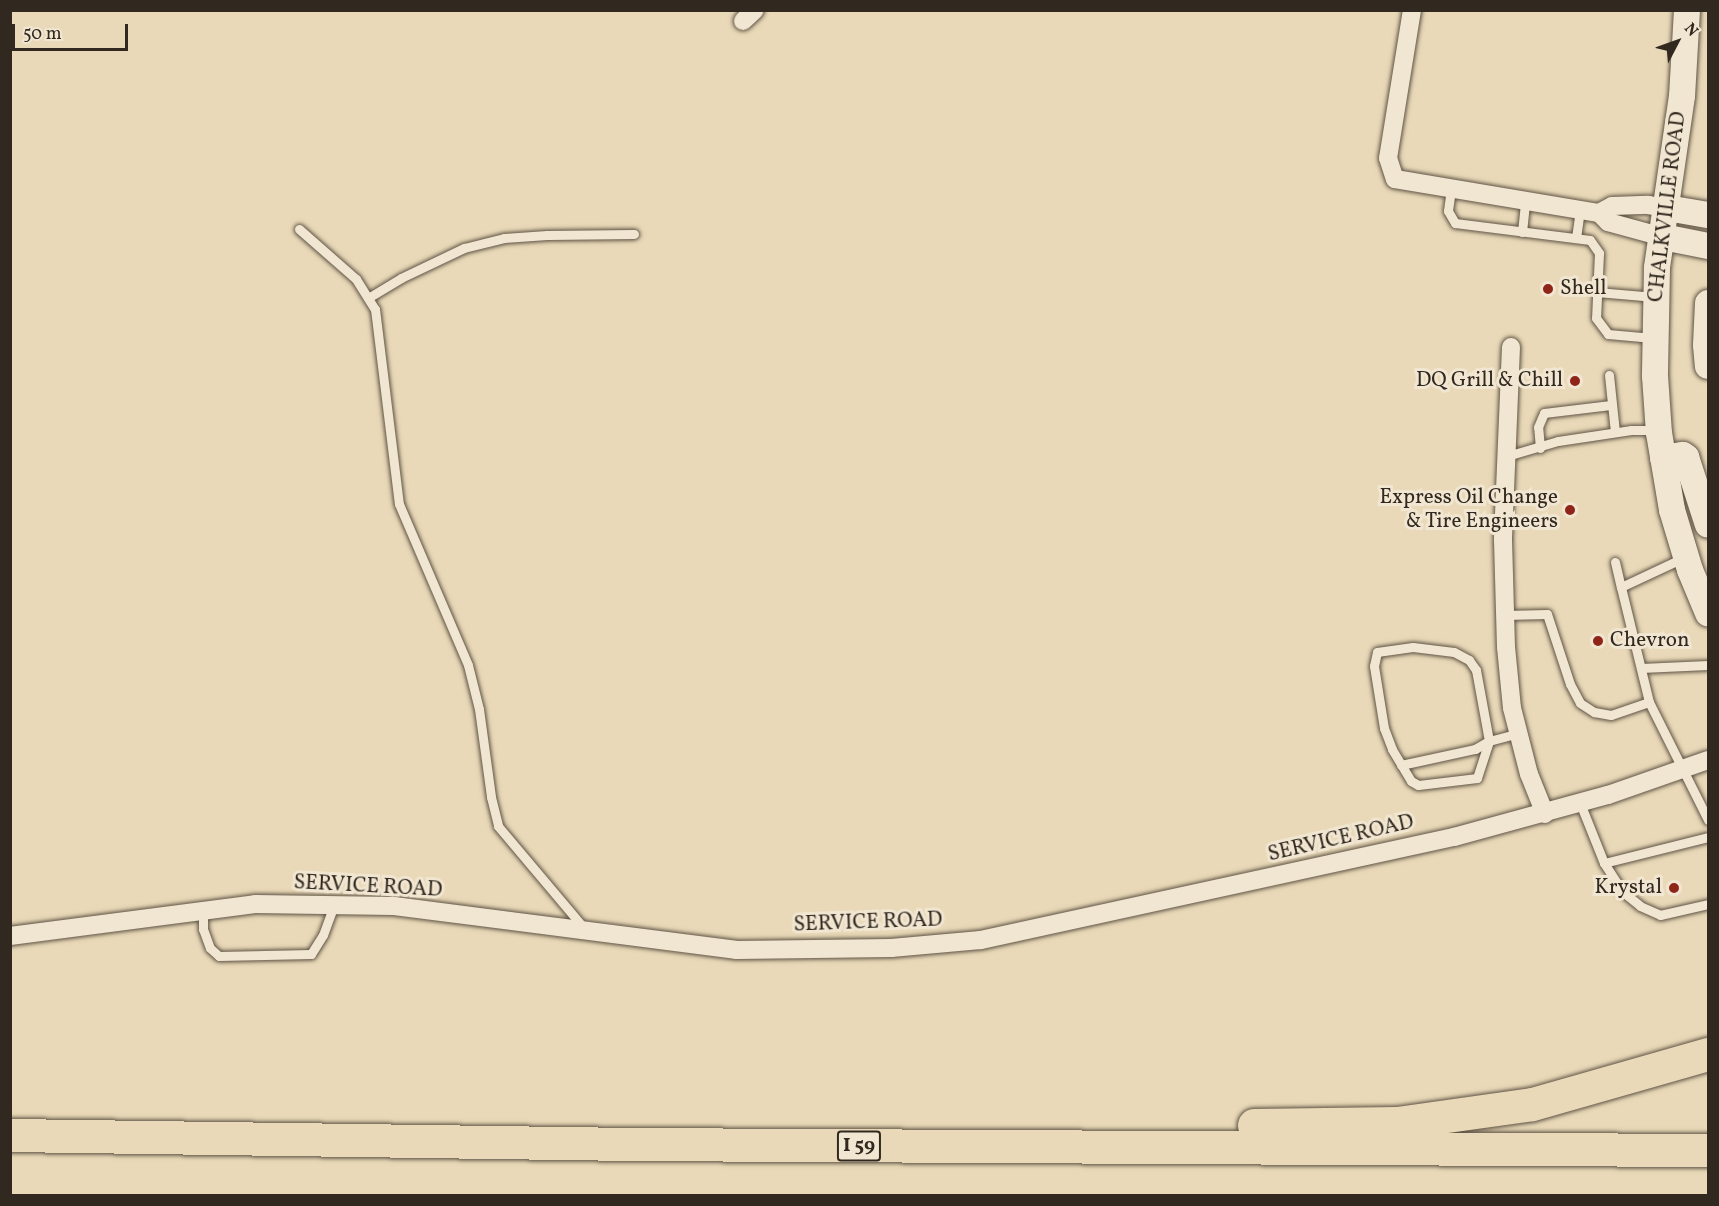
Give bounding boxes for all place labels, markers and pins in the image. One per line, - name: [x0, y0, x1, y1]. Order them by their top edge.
- place label: Shell: [1560, 276, 1607, 302]
- marker: Shell: [1541, 282, 1555, 296]
- place label: DQ Grill & Chill: [1416, 368, 1563, 394]
- marker: DQ Grill & Chill: [1568, 374, 1582, 388]
- place label: Express Oil Change & Tire Engineers: [1379, 485, 1558, 535]
- marker: Express Oil Change & Tire Engineers: [1563, 503, 1577, 517]
- place label: Chevron: [1610, 628, 1690, 654]
- marker: Chevron: [1591, 634, 1605, 648]
- place label: Krystal: [1595, 875, 1662, 901]
- marker: Krystal: [1667, 881, 1681, 895]

